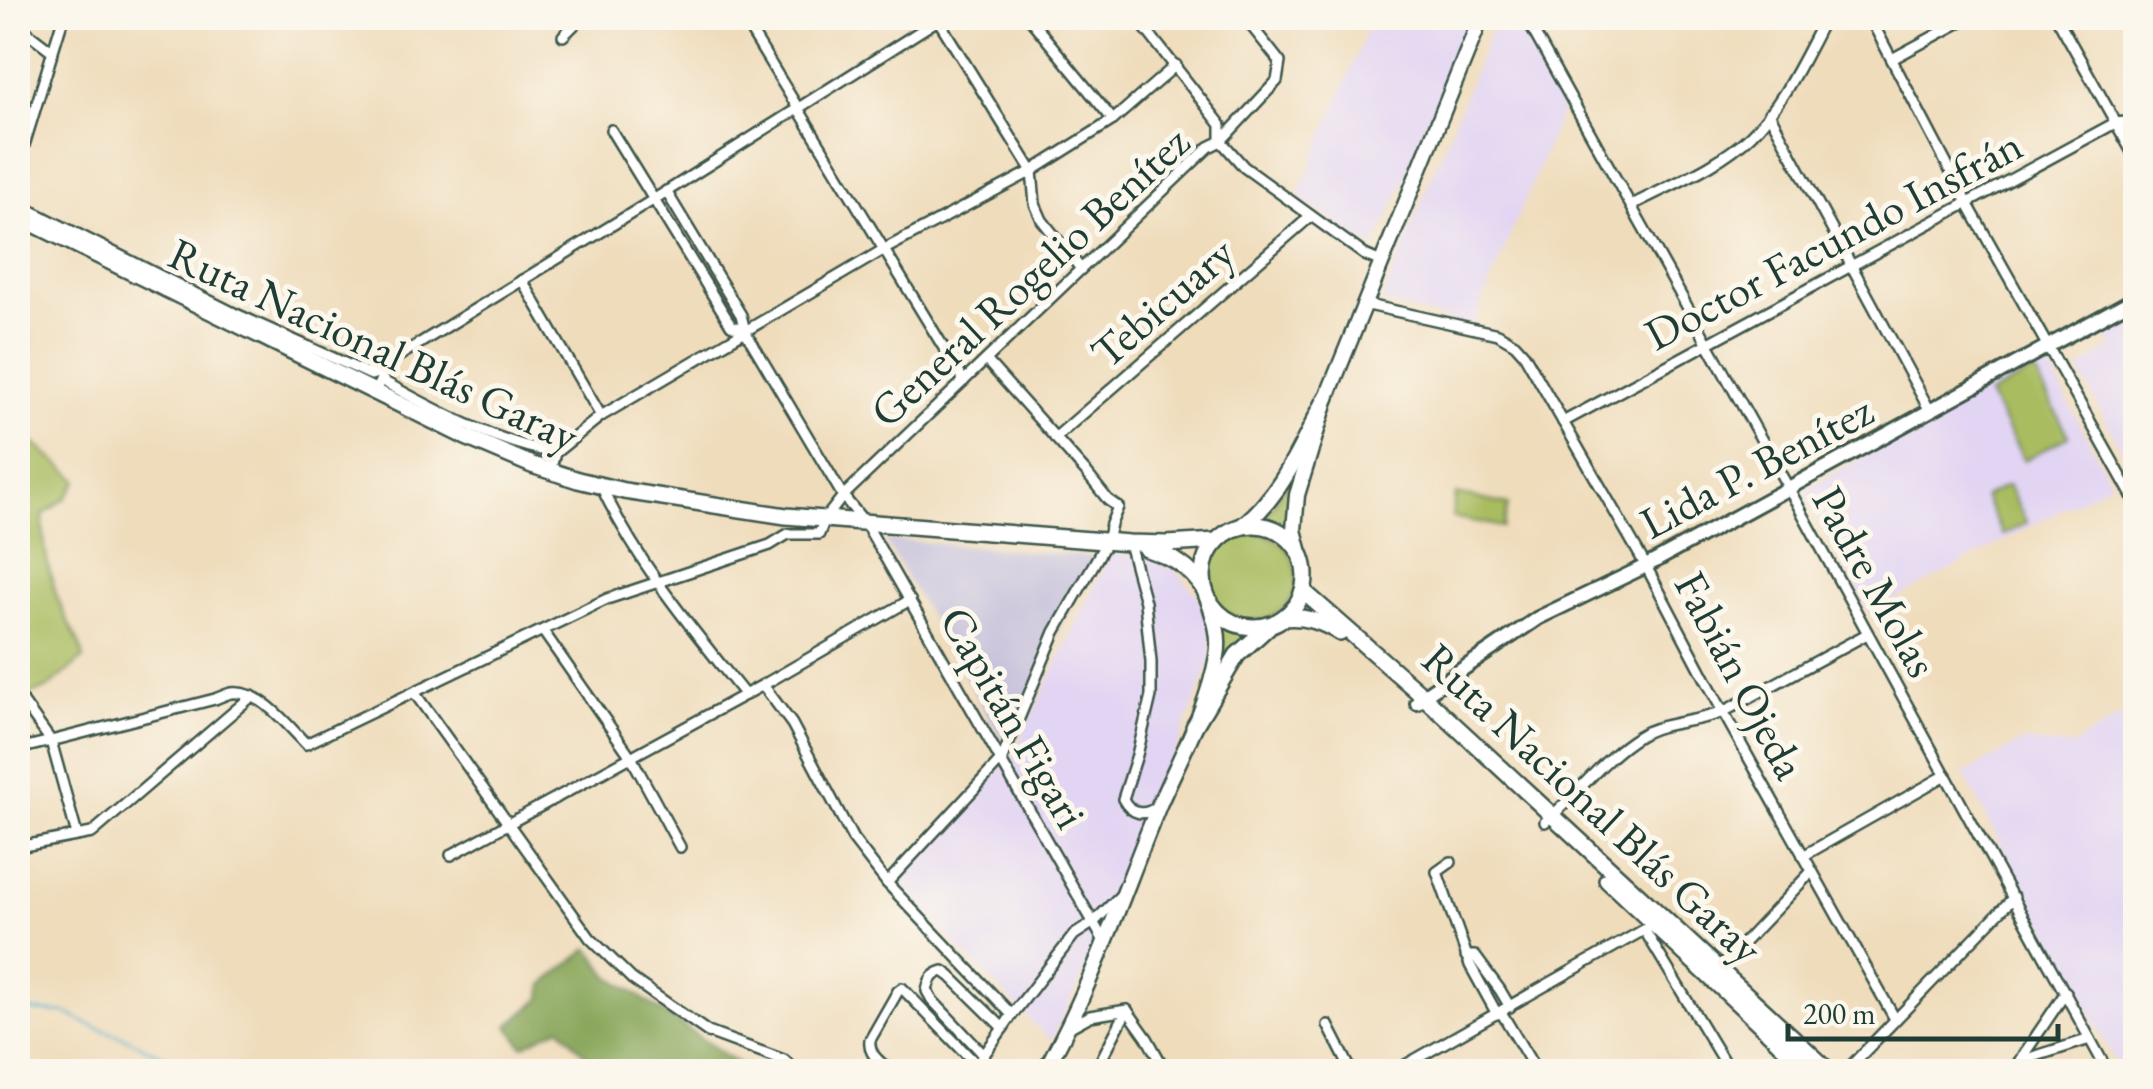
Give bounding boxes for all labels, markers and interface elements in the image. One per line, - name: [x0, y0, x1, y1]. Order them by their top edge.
- street label: General Rogelio Benítez: [857, 113, 1201, 439]
- street label: Doctor Facundo Insfrán: [1634, 115, 2032, 363]
- street label: Ruta Nacional Blás Garay: [160, 224, 588, 465]
- street label: Tebicuary: [1078, 224, 1246, 380]
- street label: Lida P. Benítez: [1630, 380, 1882, 552]
- street label: Padre Molas: [1800, 475, 1952, 687]
- street label: Fabián Ojeda: [1662, 561, 1820, 789]
- street label: Capitán Figari: [927, 596, 1101, 838]
- street label: Ruta Nacional Blás Garay: [1410, 630, 1776, 976]
- scale bar: [1788, 979, 2058, 1041]
- text: 200 m: [1803, 994, 1876, 1033]

